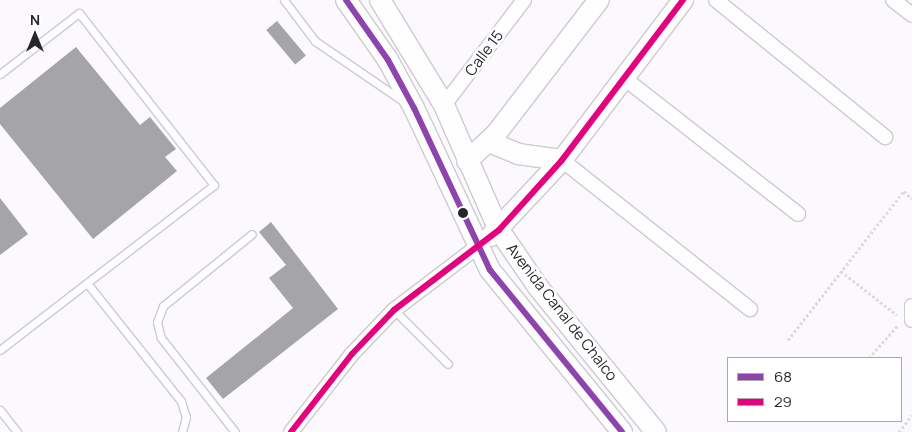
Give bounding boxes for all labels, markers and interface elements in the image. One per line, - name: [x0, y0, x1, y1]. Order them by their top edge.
- north arrow: [10, 10, 60, 60]
- text: N: [30, 10, 40, 29]
- street label: Calle 15: [461, 27, 507, 79]
- unlabelled marker: [458, 208, 468, 218]
- street label: Avenida Canal de Chalco: [503, 240, 621, 384]
- legend: [727, 357, 902, 422]
- text: 68: [774, 366, 792, 387]
- text: 29: [774, 391, 792, 412]

